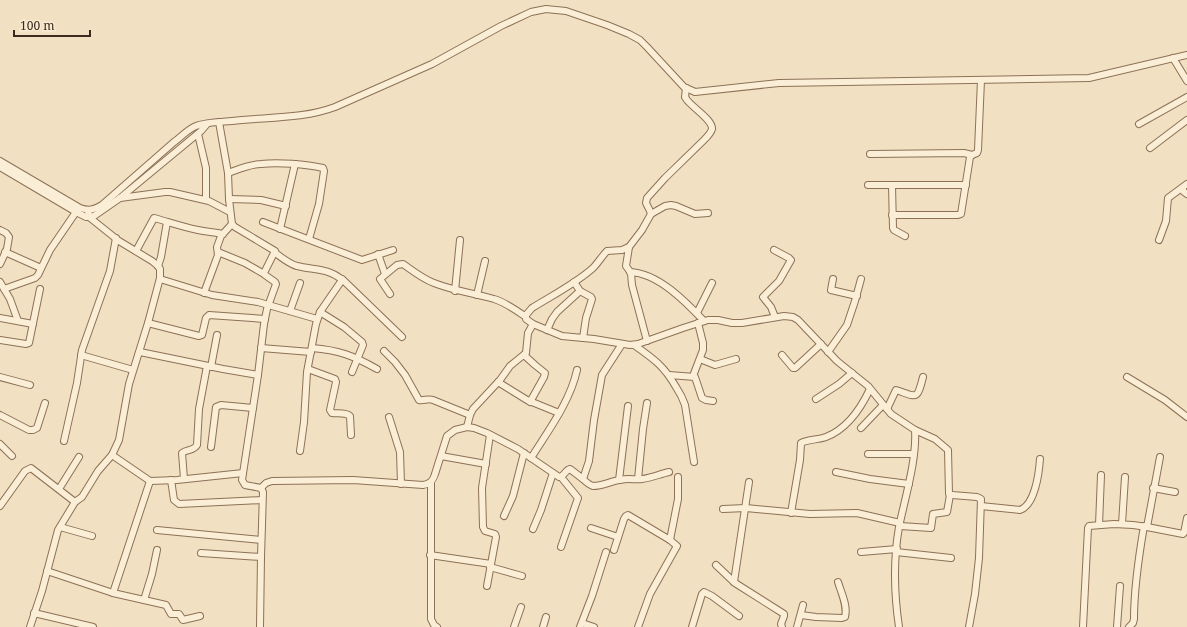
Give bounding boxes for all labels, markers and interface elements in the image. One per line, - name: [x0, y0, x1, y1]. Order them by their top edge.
- scale bar: [14, 12, 90, 38]
- text: 100 m: [20, 17, 55, 34]

